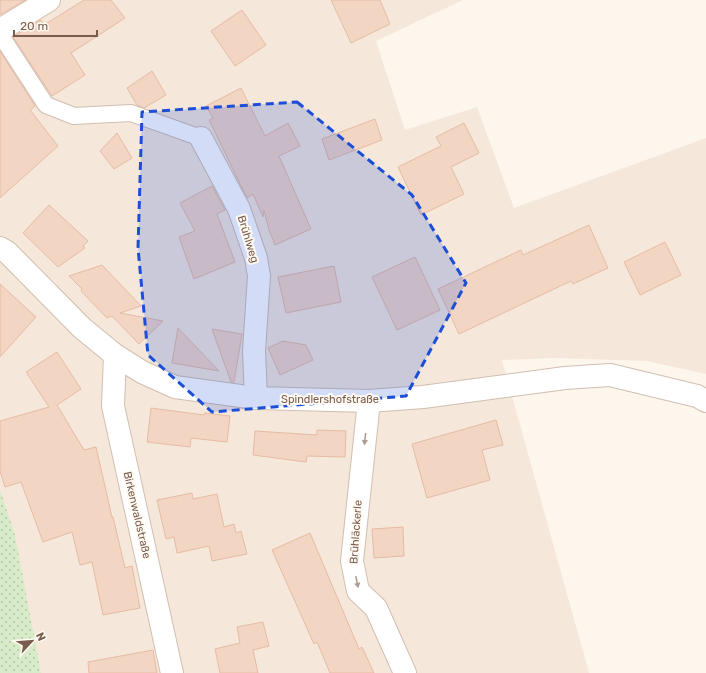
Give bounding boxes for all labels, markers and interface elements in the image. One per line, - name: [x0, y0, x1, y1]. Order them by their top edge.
- scale bar: [14, 12, 97, 38]
- text: 20 m: [20, 19, 48, 33]
- street label: Brühlweg: [235, 214, 261, 264]
- street label: Spindlershofstraße: [281, 393, 379, 406]
- one-way arrow: [362, 433, 368, 445]
- street label: Birkenwaldstraße: [121, 470, 153, 560]
- street label: Brühläckerle: [347, 499, 365, 565]
- one-way arrow: [354, 576, 360, 588]
- north arrow: [12, 621, 52, 661]
- text: N: [33, 630, 48, 643]

